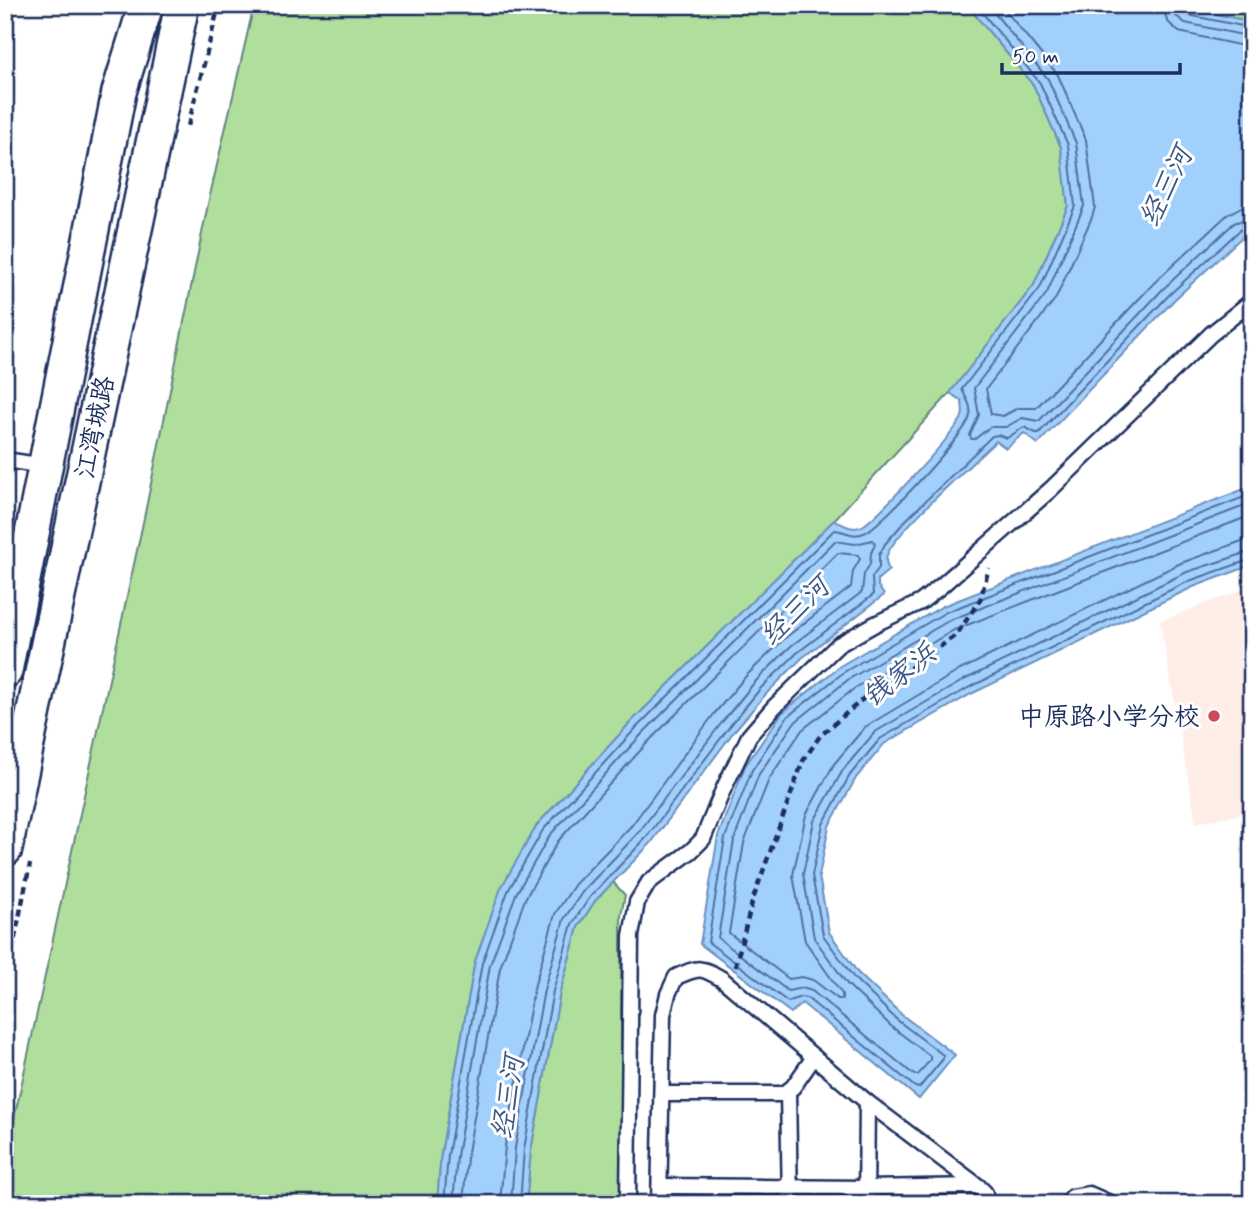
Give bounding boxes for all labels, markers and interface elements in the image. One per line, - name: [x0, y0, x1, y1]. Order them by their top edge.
- scale bar: [1002, 32, 1180, 76]
- text: 50 m: [1012, 43, 1059, 71]
- water label: 经三河: [1132, 138, 1204, 233]
- street label: 江湾城路: [69, 373, 123, 482]
- water label: 经三河: [753, 567, 842, 654]
- water label: 钱家浜: [856, 635, 946, 716]
- place label: 中原路小学分校: [1018, 701, 1200, 735]
- marker: 中原路小学分校: [1206, 708, 1222, 724]
- water label: 经三河: [485, 1049, 535, 1142]

